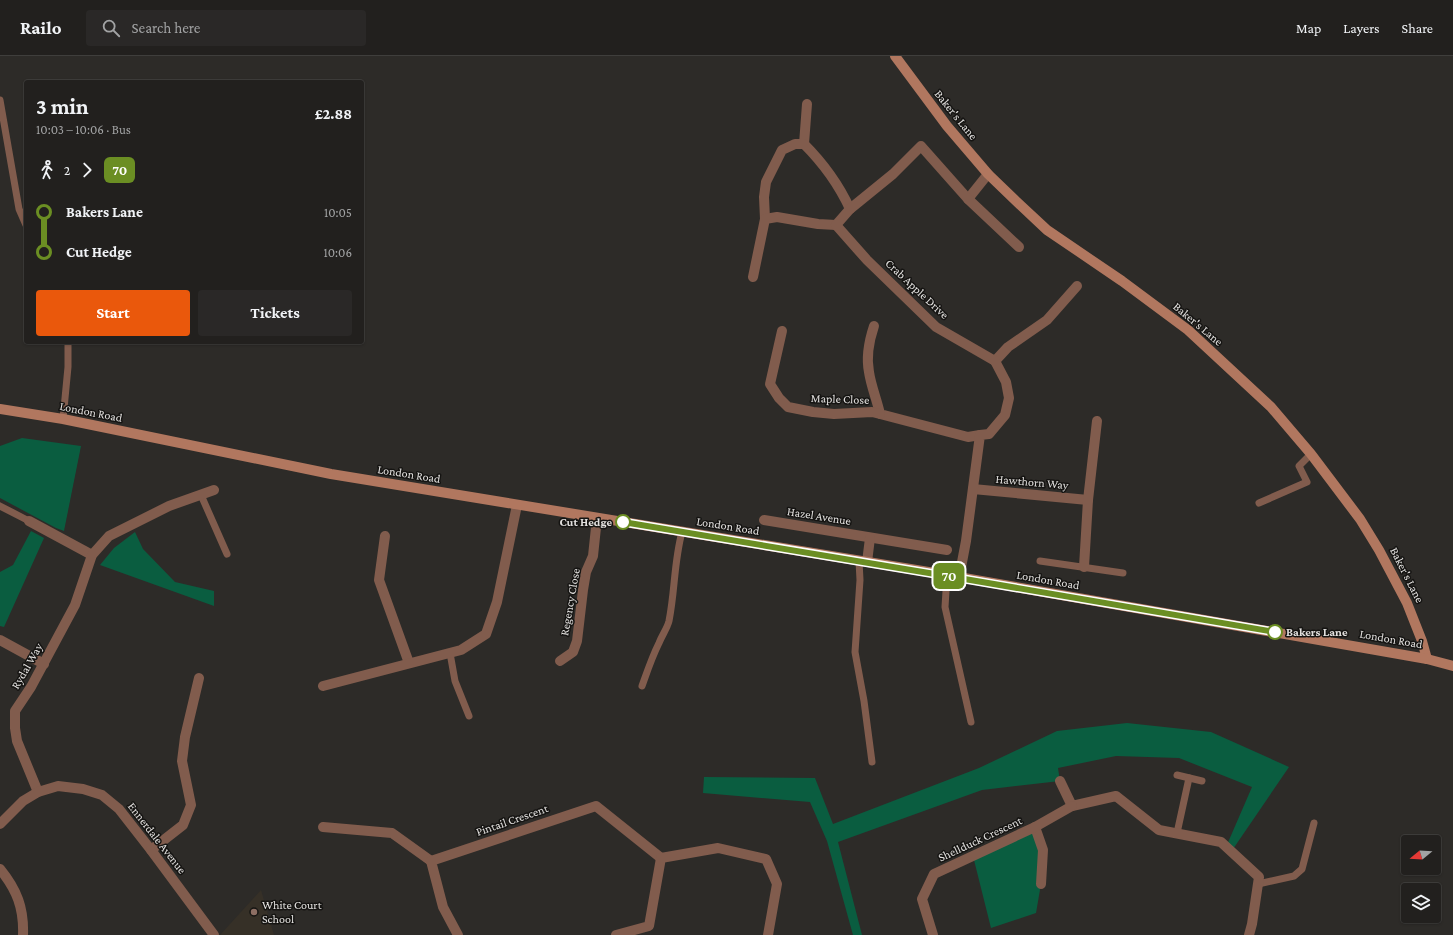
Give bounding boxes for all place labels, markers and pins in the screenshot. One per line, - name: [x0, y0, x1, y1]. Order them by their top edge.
- marker: Cut Hedge: [615, 514, 631, 530]
- place label: Cut Hedge: [559, 515, 612, 529]
- marker: Bakers Lane: [1267, 624, 1283, 640]
- place label: Bakers Lane: [1286, 625, 1348, 639]
- place label: White Court School: [262, 898, 323, 926]
- marker: White Court School: [249, 907, 259, 917]

